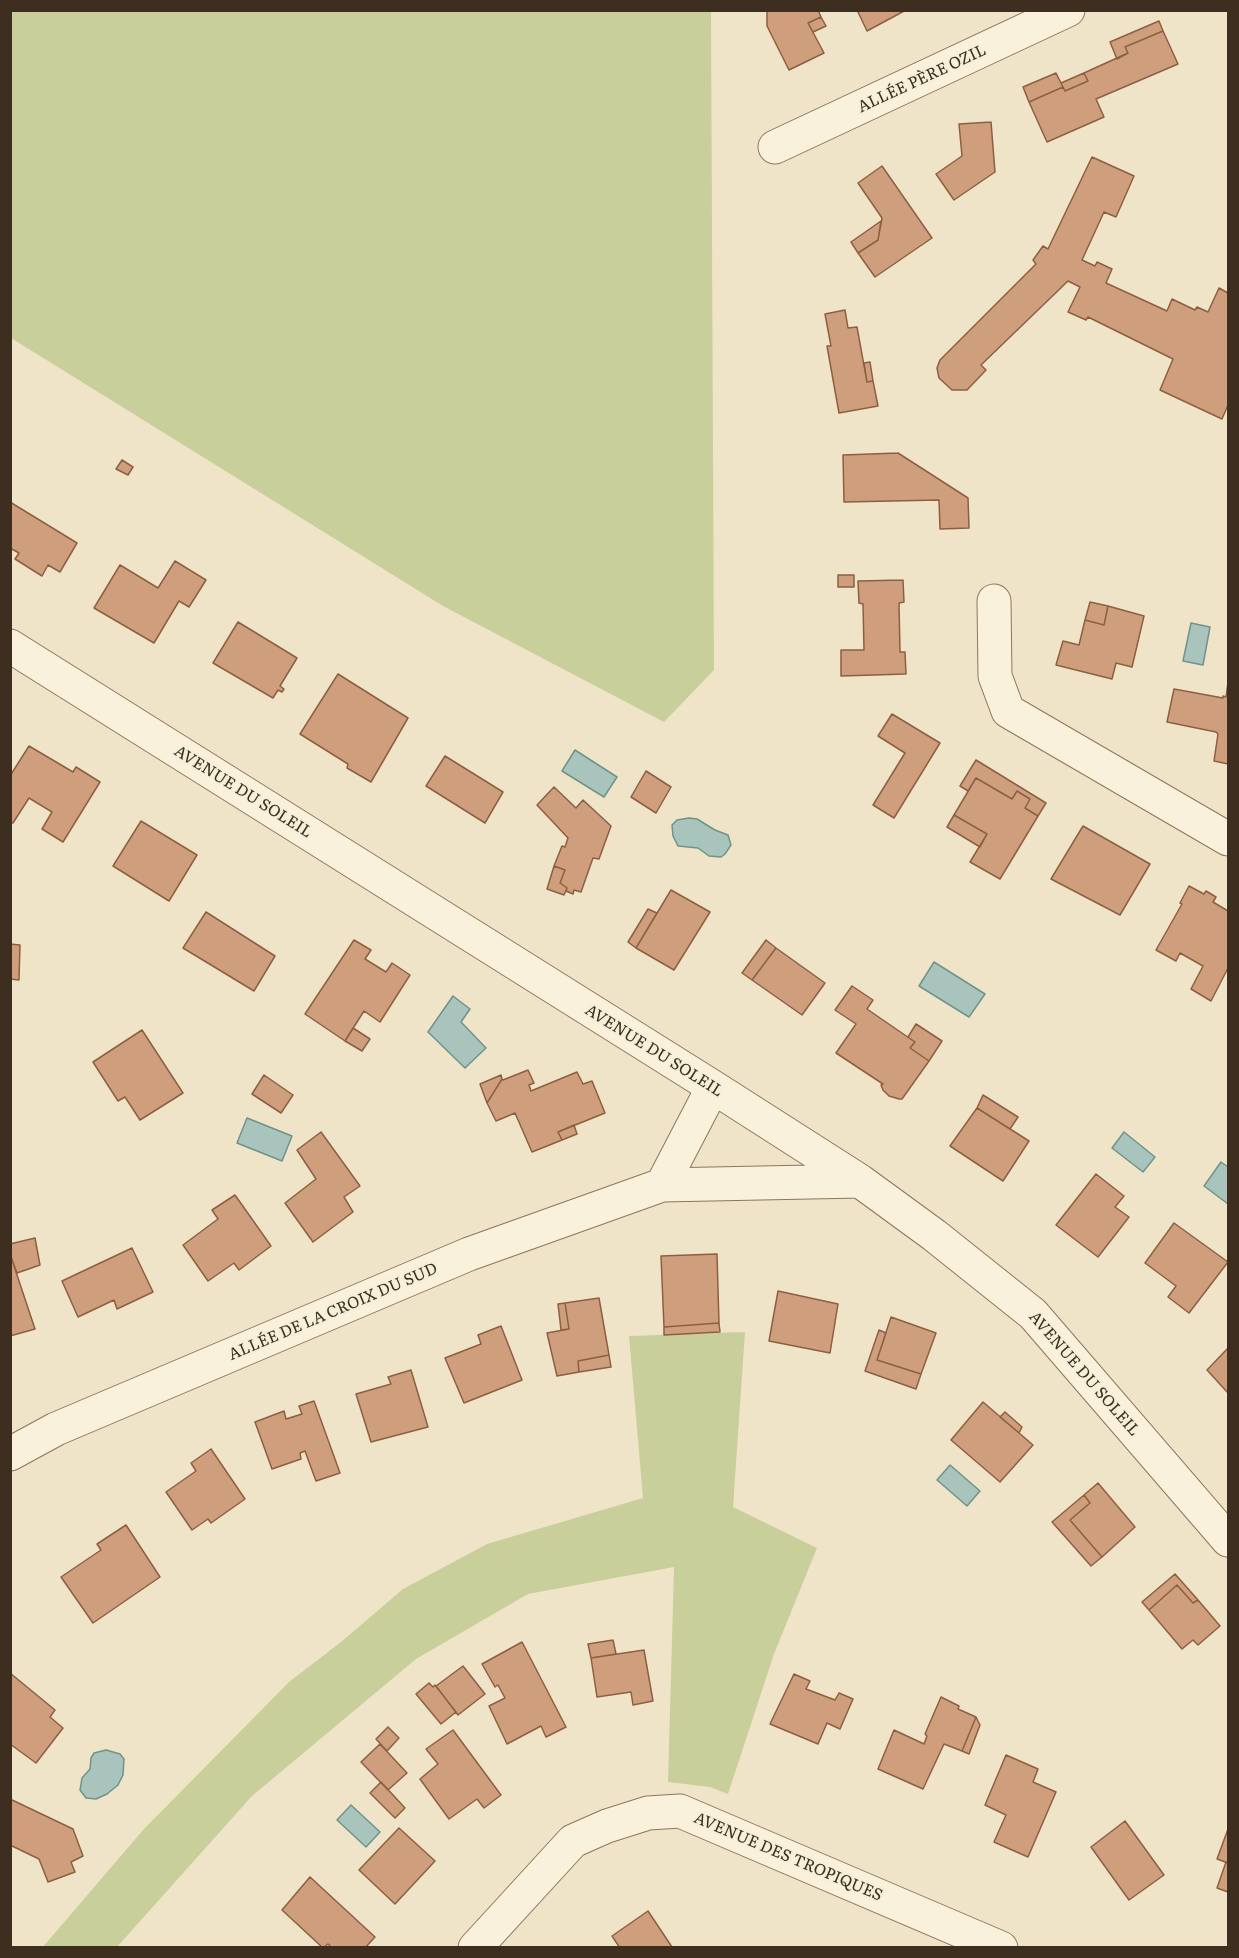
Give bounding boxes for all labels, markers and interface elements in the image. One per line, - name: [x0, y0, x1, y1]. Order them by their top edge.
- street label: ALLÉE PÈRE OZIL: [855, 41, 989, 117]
- street label: AVENUE DU SOLEIL: [171, 742, 315, 842]
- street label: AVENUE DU SOLEIL: [582, 1001, 726, 1101]
- street label: ALLÉE DE LA CROIX DU SUD: [226, 1259, 440, 1365]
- street label: AVENUE DU SOLEIL: [1025, 1308, 1143, 1440]
- street label: AVENUE DES TROPIQUES: [691, 1809, 885, 1905]

